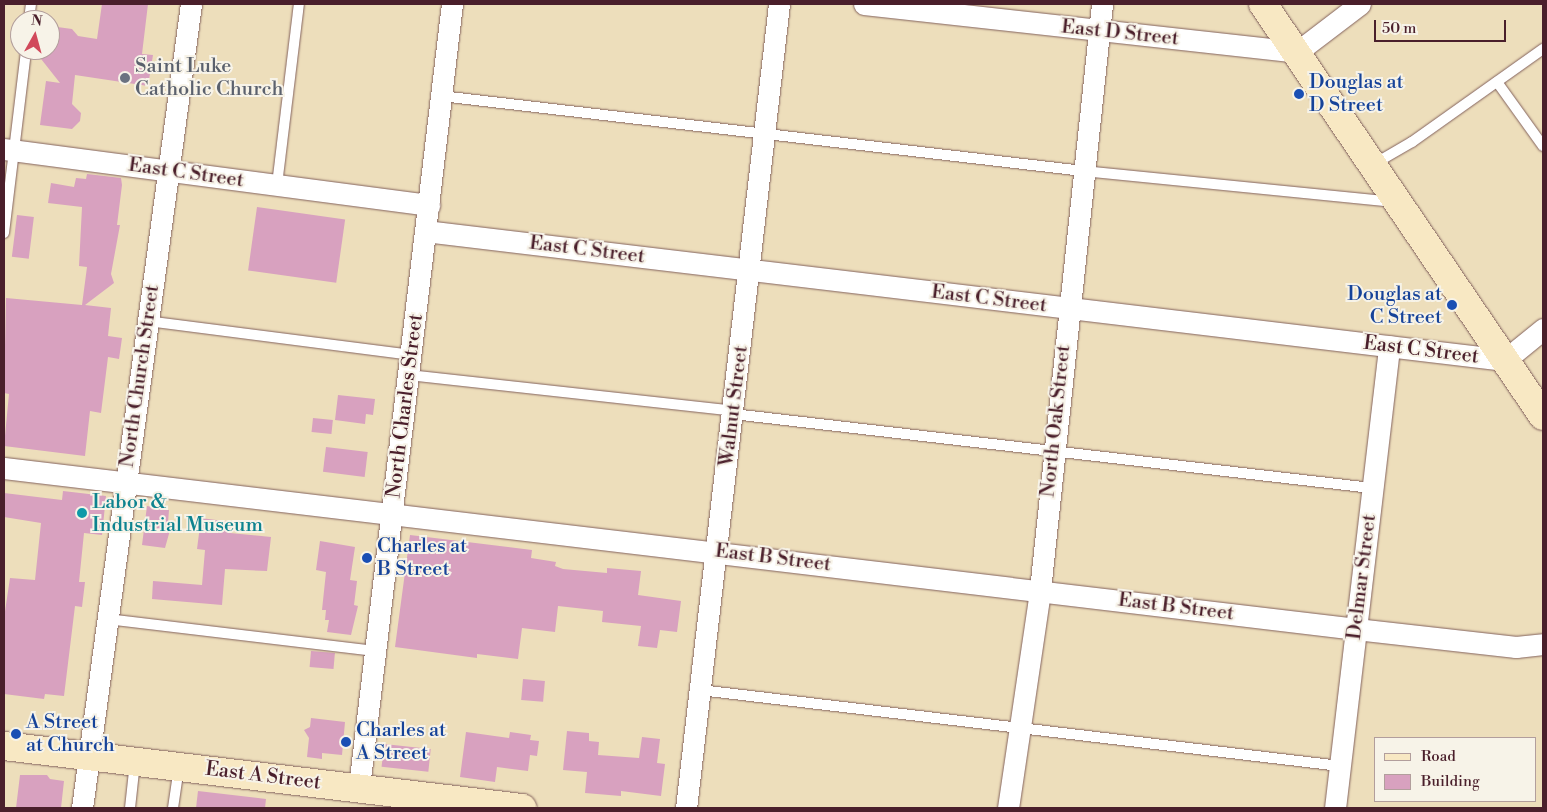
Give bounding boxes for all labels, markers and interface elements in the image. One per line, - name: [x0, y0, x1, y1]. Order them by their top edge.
- north arrow: [10, 10, 60, 60]
- scale bar: [1377, 10, 1510, 42]
- text: N: [30, 11, 43, 31]
- street label: East D Street: [1060, 15, 1180, 51]
- text: 50 m: [1382, 19, 1416, 38]
- place label: Saint Luke Catholic Church: [135, 54, 283, 101]
- place label: Douglas at D Street: [1309, 70, 1404, 117]
- marker: Saint Luke Catholic Church: [119, 72, 131, 84]
- marker: Douglas at D Street: [1293, 88, 1305, 100]
- street label: East C Street: [127, 153, 245, 193]
- street label: East C Street: [528, 231, 646, 269]
- street label: East C Street: [930, 280, 1048, 318]
- place label: Douglas at C Street: [1347, 282, 1442, 329]
- street label: North Church Street: [115, 283, 165, 469]
- marker: Douglas at C Street: [1446, 299, 1458, 311]
- street label: North Charles Street: [382, 312, 428, 500]
- street label: East C Street: [1362, 331, 1480, 369]
- street label: Walnut Street: [715, 344, 753, 468]
- street label: North Oak Street: [1036, 344, 1076, 498]
- place label: Labor & Industrial Museum: [92, 490, 263, 537]
- marker: Labor & Industrial Museum: [76, 507, 88, 519]
- street label: Delmar Street: [1342, 513, 1382, 641]
- place label: Charles at B Street: [377, 534, 467, 581]
- street label: East B Street: [714, 539, 832, 577]
- marker: Charles at B Street: [361, 552, 373, 564]
- street label: East B Street: [1117, 588, 1235, 626]
- place label: A Street at Church: [26, 710, 115, 757]
- place label: Charles at A Street: [356, 718, 446, 765]
- marker: A Street at Church: [10, 728, 22, 740]
- marker: Charles at A Street: [340, 736, 352, 748]
- legend: [1374, 737, 1537, 802]
- text: Road: [1421, 747, 1456, 766]
- street label: East A Street: [204, 757, 322, 795]
- text: Building: [1421, 772, 1480, 791]

